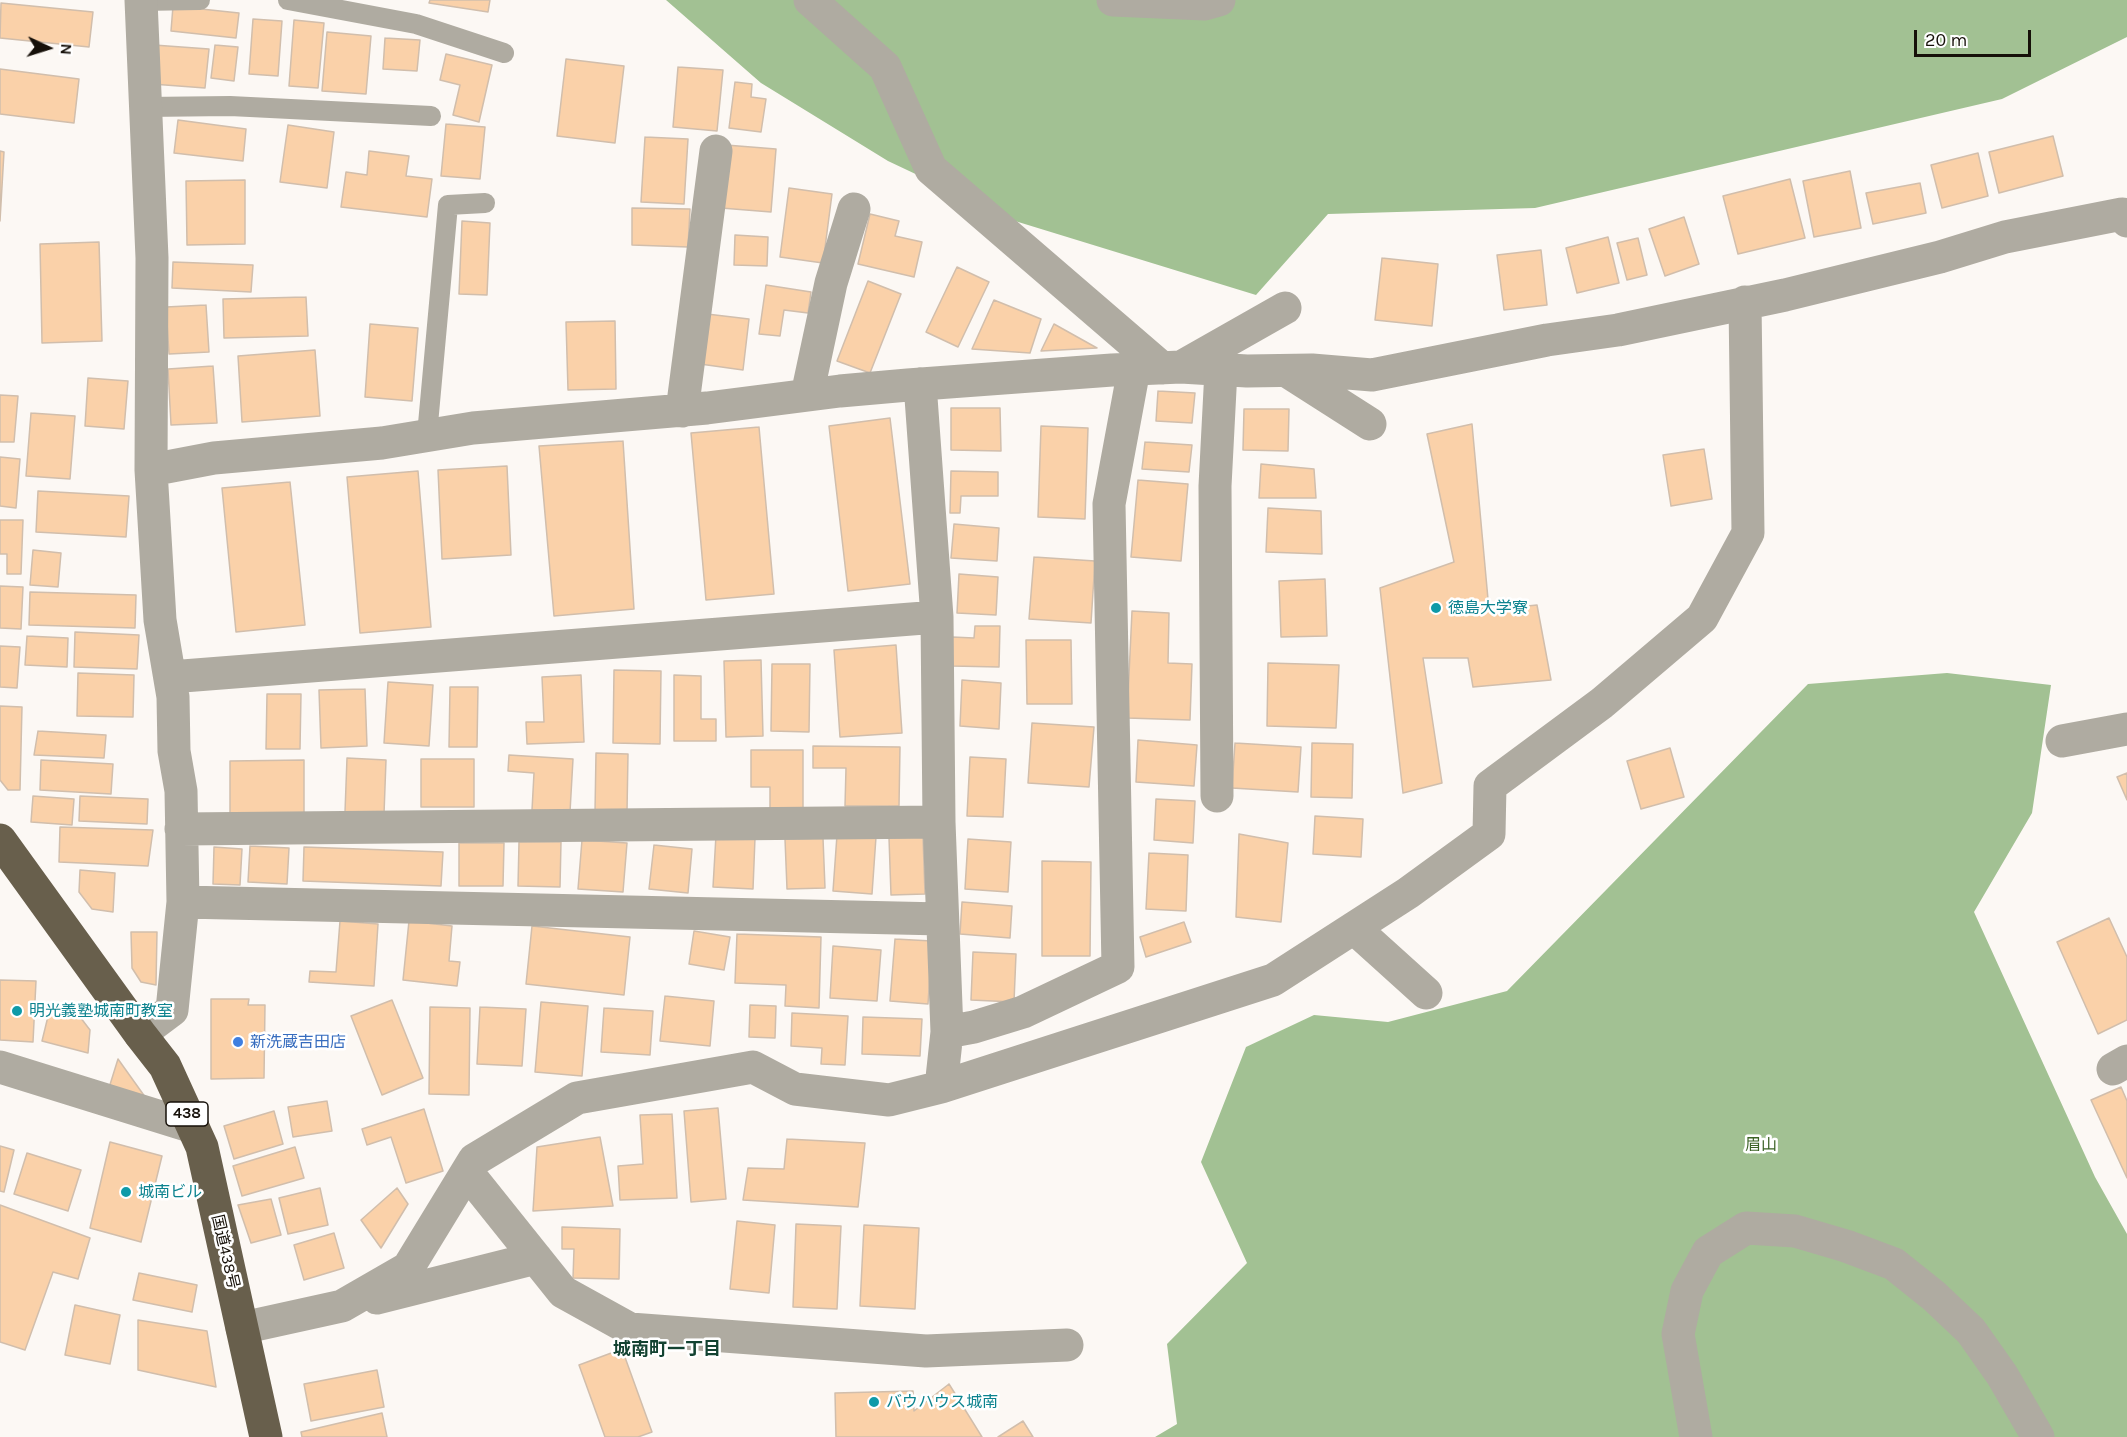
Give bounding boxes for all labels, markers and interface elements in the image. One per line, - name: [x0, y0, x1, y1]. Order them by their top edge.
- north arrow: [18, 18, 78, 78]
- scale bar: [1917, 18, 2034, 56]
- text: 20 m: [1925, 29, 1967, 51]
- text: N: [57, 43, 76, 56]
- place label: 徳島大学寮: [1448, 598, 1528, 618]
- marker: 徳島大学寮: [1429, 601, 1443, 615]
- place label: 明光義塾城南町教室: [29, 1001, 173, 1021]
- marker: 明光義塾城南町教室: [10, 1004, 24, 1018]
- place label: 新洗蔵吉田店: [250, 1032, 346, 1052]
- marker: 新洗蔵吉田店: [231, 1035, 245, 1049]
- road number: 438: [166, 1102, 208, 1126]
- park label: 眉山: [1745, 1135, 1777, 1155]
- place label: 城南ビル: [138, 1182, 202, 1202]
- marker: 城南ビル: [119, 1185, 133, 1199]
- street label: 国道438号: [207, 1213, 243, 1291]
- district label: 城南町一丁目: [613, 1339, 721, 1361]
- place label: バウハウス城南: [886, 1392, 998, 1412]
- marker: バウハウス城南: [867, 1395, 881, 1409]

